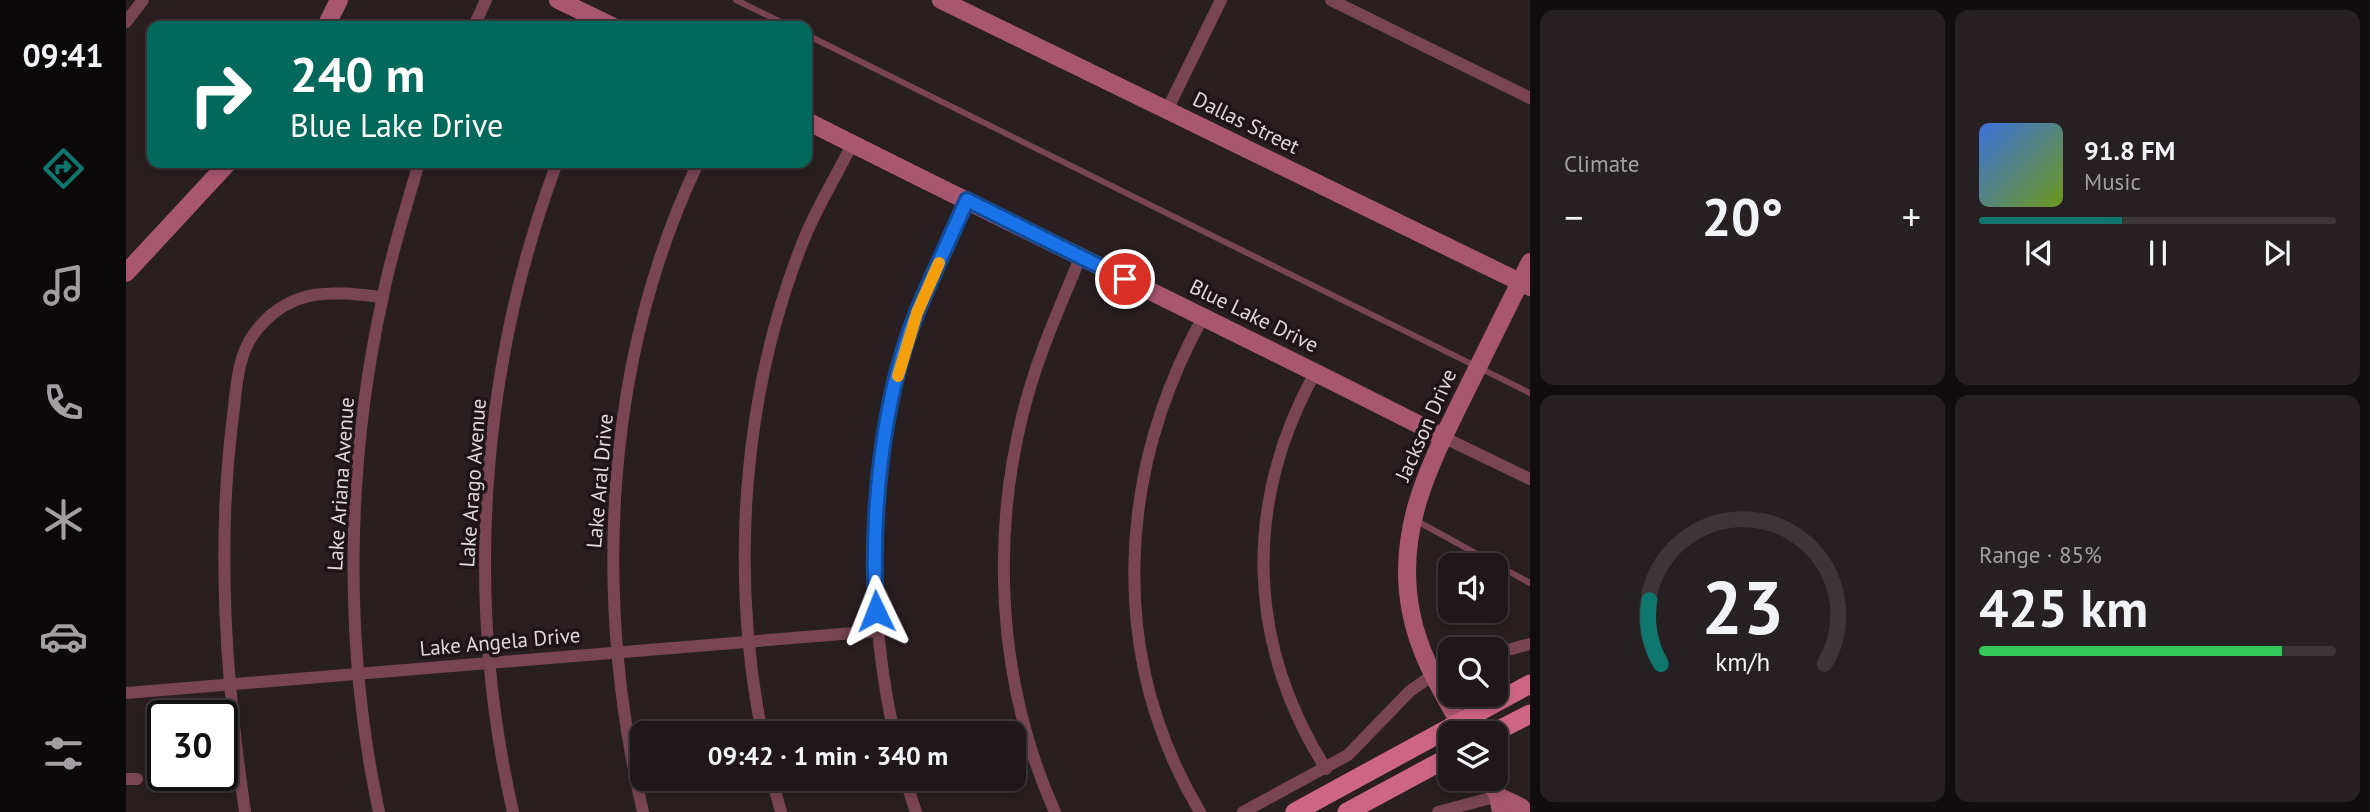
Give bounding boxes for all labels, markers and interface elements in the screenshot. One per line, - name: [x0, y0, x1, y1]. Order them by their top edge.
- text: 09:41: [22, 34, 104, 76]
- text: 240 m: [290, 42, 425, 106]
- icon: right: [175, 49, 266, 140]
- street label: Dallas Street: [1189, 85, 1304, 160]
- text: Blue Lake Drive: [290, 104, 503, 146]
- text: 91.8 FM: [2084, 134, 2175, 167]
- icon: directions: [39, 144, 88, 193]
- text: Climate: [1564, 149, 1639, 178]
- text: Music: [2084, 167, 2141, 196]
- text: 20°: [1702, 183, 1783, 250]
- text: −: [1564, 192, 1583, 241]
- text: +: [1902, 192, 1921, 241]
- icon: previous: [2020, 234, 2058, 272]
- icon: pause: [2139, 234, 2177, 272]
- icon: next: [2258, 234, 2296, 272]
- pin: [1095, 249, 1155, 309]
- icon: arrive: [1106, 260, 1144, 298]
- icon: music: [39, 261, 88, 310]
- street label: Blue Lake Drive: [1185, 273, 1323, 358]
- street label: Jackson Drive: [1388, 364, 1462, 486]
- icon: phone: [39, 378, 88, 427]
- street label: Lake Ariana Avenue: [321, 396, 360, 572]
- street label: Lake Arago Avenue: [453, 398, 492, 568]
- street label: Lake Aral Drive: [580, 413, 619, 549]
- icon: climate: [39, 495, 88, 544]
- text: Range · 85%: [1979, 540, 2102, 569]
- map controls: [1438, 553, 1508, 791]
- button: sound: [1438, 553, 1508, 623]
- text: 23: [1701, 561, 1784, 655]
- position arrow: [839, 574, 913, 648]
- text: 425 km: [1979, 574, 2148, 641]
- icon: car: [39, 612, 88, 661]
- street label: Lake Angela Drive: [418, 621, 581, 662]
- button: search: [1438, 637, 1508, 707]
- text: km/h: [1715, 646, 1770, 678]
- speed limit sign: 30: [147, 700, 238, 791]
- button: layers: [1438, 721, 1508, 791]
- icon: filters: [39, 729, 88, 778]
- text: 09:42 · 1 min · 340 m: [708, 739, 948, 772]

